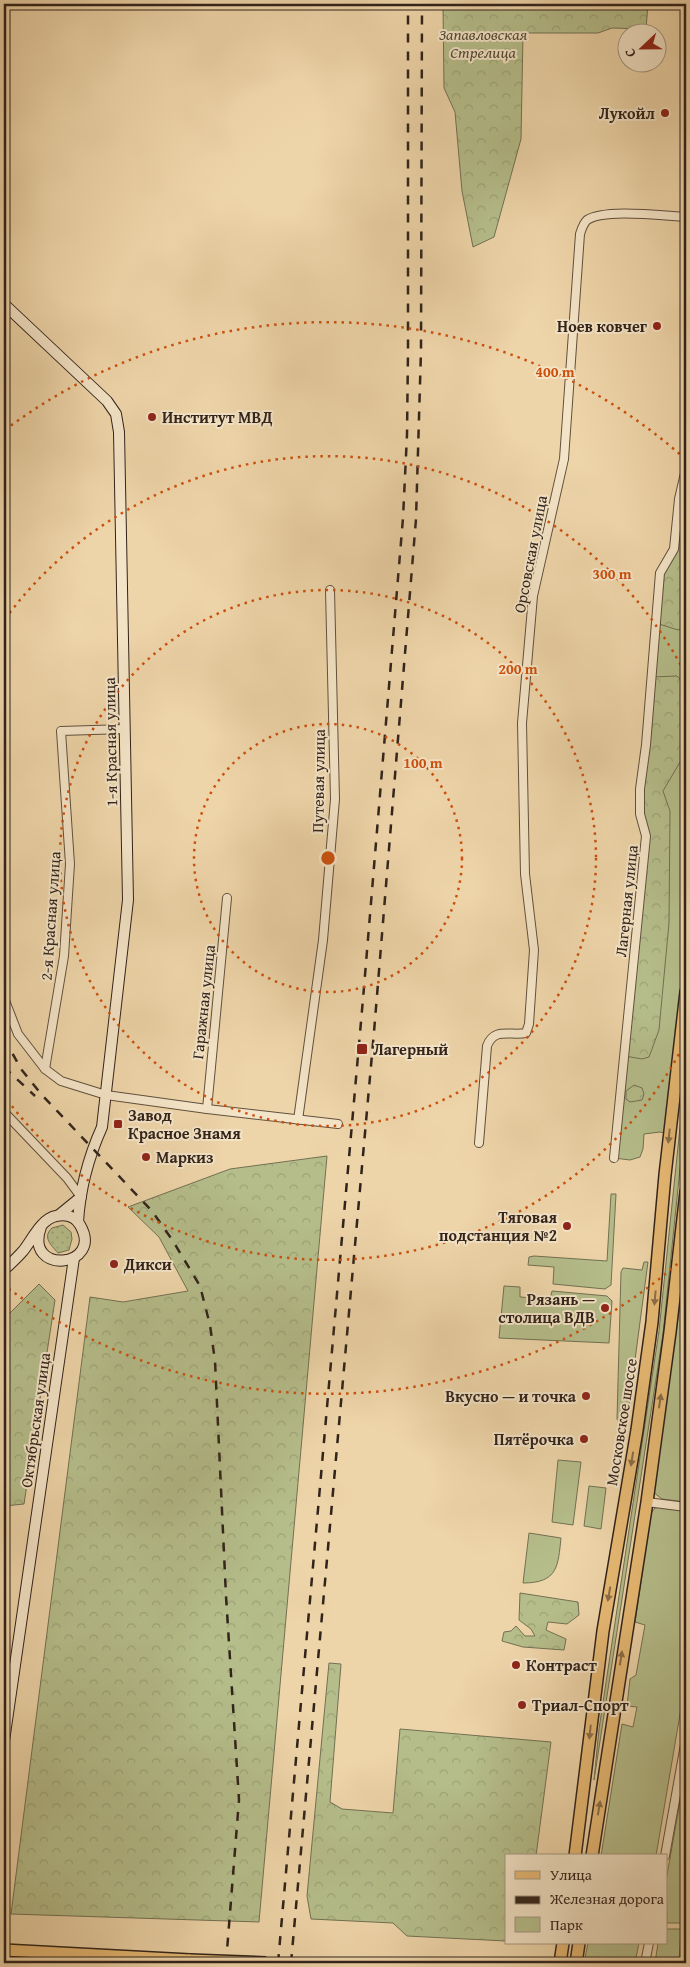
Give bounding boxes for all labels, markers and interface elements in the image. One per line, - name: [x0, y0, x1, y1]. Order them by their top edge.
- park label: Запавловская Стрелица: [439, 22, 528, 64]
- north arrow: [618, 22, 668, 72]
- text: С: [619, 45, 641, 60]
- place label: Лукойл: [599, 101, 656, 125]
- marker: Лукойл: [659, 107, 671, 119]
- place label: Ноев ковчег: [557, 314, 648, 338]
- marker: Ноев ковчег: [651, 320, 663, 332]
- text: 400 m: [535, 361, 575, 382]
- place label: Институт МВД: [162, 405, 273, 429]
- marker: Институт МВД: [146, 411, 158, 423]
- street label: Орсовская улица: [507, 493, 553, 615]
- text: 300 m: [592, 563, 632, 584]
- text: 200 m: [498, 658, 538, 679]
- street label: 1-я Красная улица: [97, 677, 123, 807]
- street label: Путевая улица: [305, 728, 331, 833]
- text: 100 m: [403, 752, 443, 773]
- street label: Лагерная улица: [608, 843, 644, 958]
- centre of rings: [319, 849, 337, 867]
- street label: 2-я Красная улица: [34, 850, 67, 982]
- street label: Гаражная улица: [185, 943, 221, 1060]
- place label: Лагерный: [373, 1037, 448, 1061]
- marker: Лагерный: [355, 1042, 369, 1056]
- place label: Завод Красное Знамя: [128, 1103, 241, 1145]
- marker: Завод Красное Знамя: [112, 1118, 124, 1130]
- one-way arrow: [665, 1129, 673, 1145]
- place label: Маркиз: [156, 1145, 214, 1169]
- marker: Маркиз: [140, 1151, 152, 1163]
- place label: Тяговая подстанция №2: [439, 1205, 557, 1247]
- marker: Тяговая подстанция №2: [561, 1220, 573, 1232]
- place label: Дикси: [123, 1252, 172, 1276]
- marker: Дикси: [108, 1258, 120, 1270]
- place label: Рязань — столица ВДВ: [498, 1287, 595, 1329]
- one-way arrow: [650, 1290, 658, 1306]
- marker: Рязань — столица ВДВ: [599, 1302, 611, 1314]
- street label: Октябрьская улица: [14, 1351, 56, 1489]
- street label: Московское шоссе: [599, 1357, 643, 1487]
- place label: Вкусно — и точка: [445, 1384, 577, 1408]
- marker: Вкусно — и точка: [580, 1390, 592, 1402]
- one-way arrow: [657, 1393, 665, 1409]
- place label: Пятёрочка: [494, 1427, 575, 1451]
- marker: Пятёрочка: [578, 1433, 590, 1445]
- one-way arrow: [628, 1451, 636, 1467]
- one-way arrow: [605, 1587, 613, 1603]
- one-way arrow: [618, 1649, 626, 1665]
- place label: Контраст: [526, 1653, 597, 1677]
- marker: Контраст: [510, 1659, 522, 1671]
- place label: Триал-Спорт: [532, 1693, 629, 1717]
- marker: Триал-Спорт: [516, 1699, 528, 1711]
- one-way arrow: [586, 1724, 594, 1740]
- one-way arrow: [595, 1799, 603, 1815]
- legend: [505, 1854, 668, 1944]
- text: Улица: [550, 1864, 593, 1885]
- text: Железная дорога: [549, 1888, 665, 1909]
- text: Парк: [550, 1914, 583, 1935]

